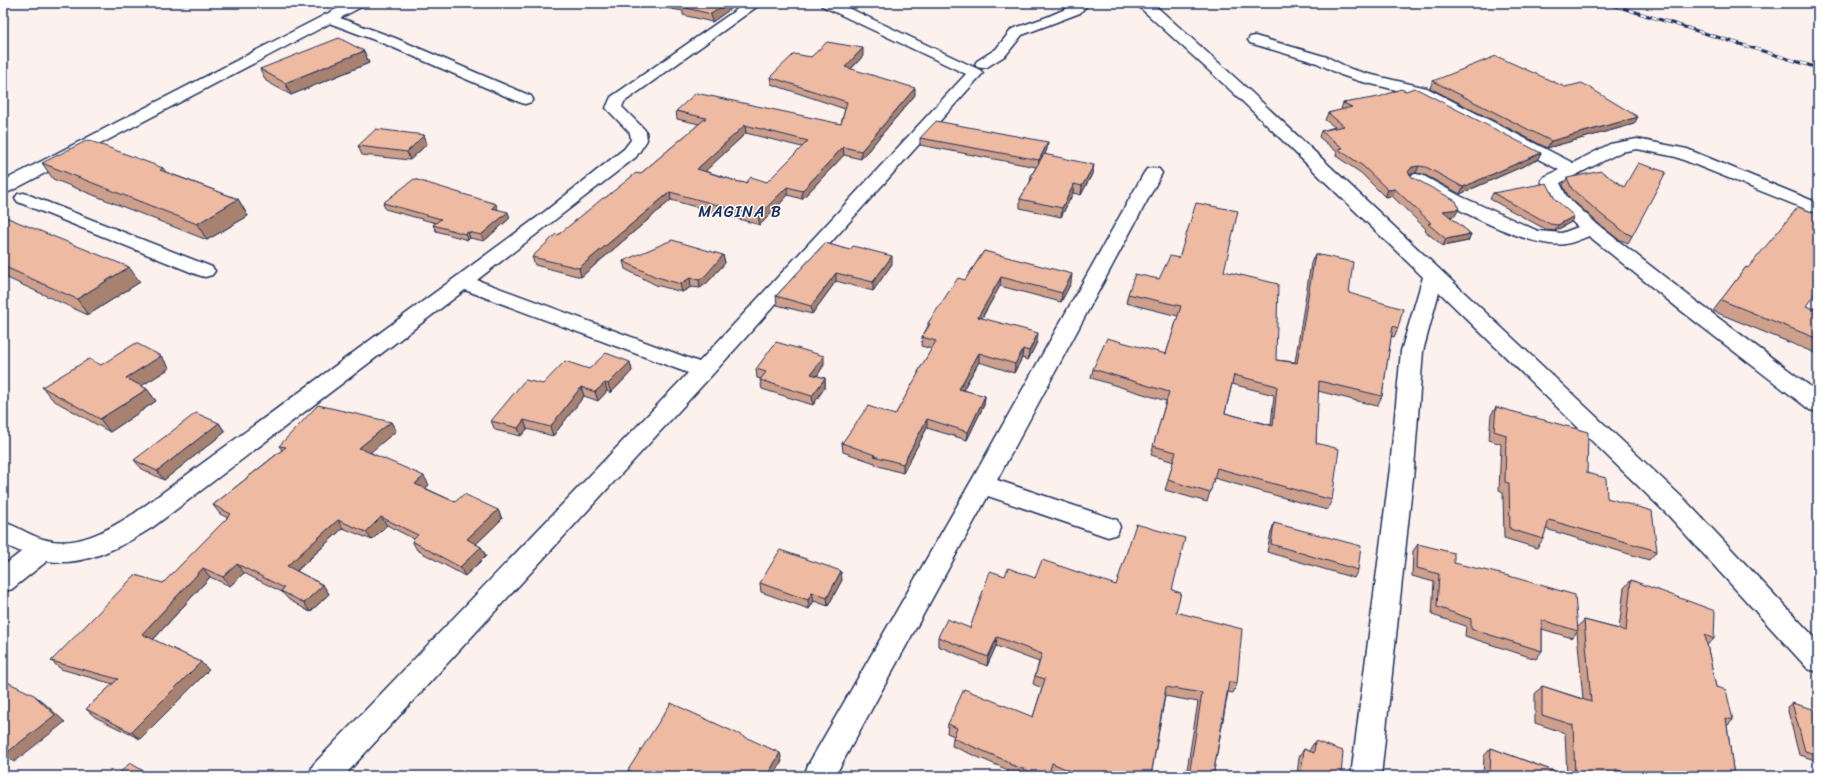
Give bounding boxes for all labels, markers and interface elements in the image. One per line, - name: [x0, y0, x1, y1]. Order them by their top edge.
- district label: MAGINA B: [698, 197, 782, 226]

